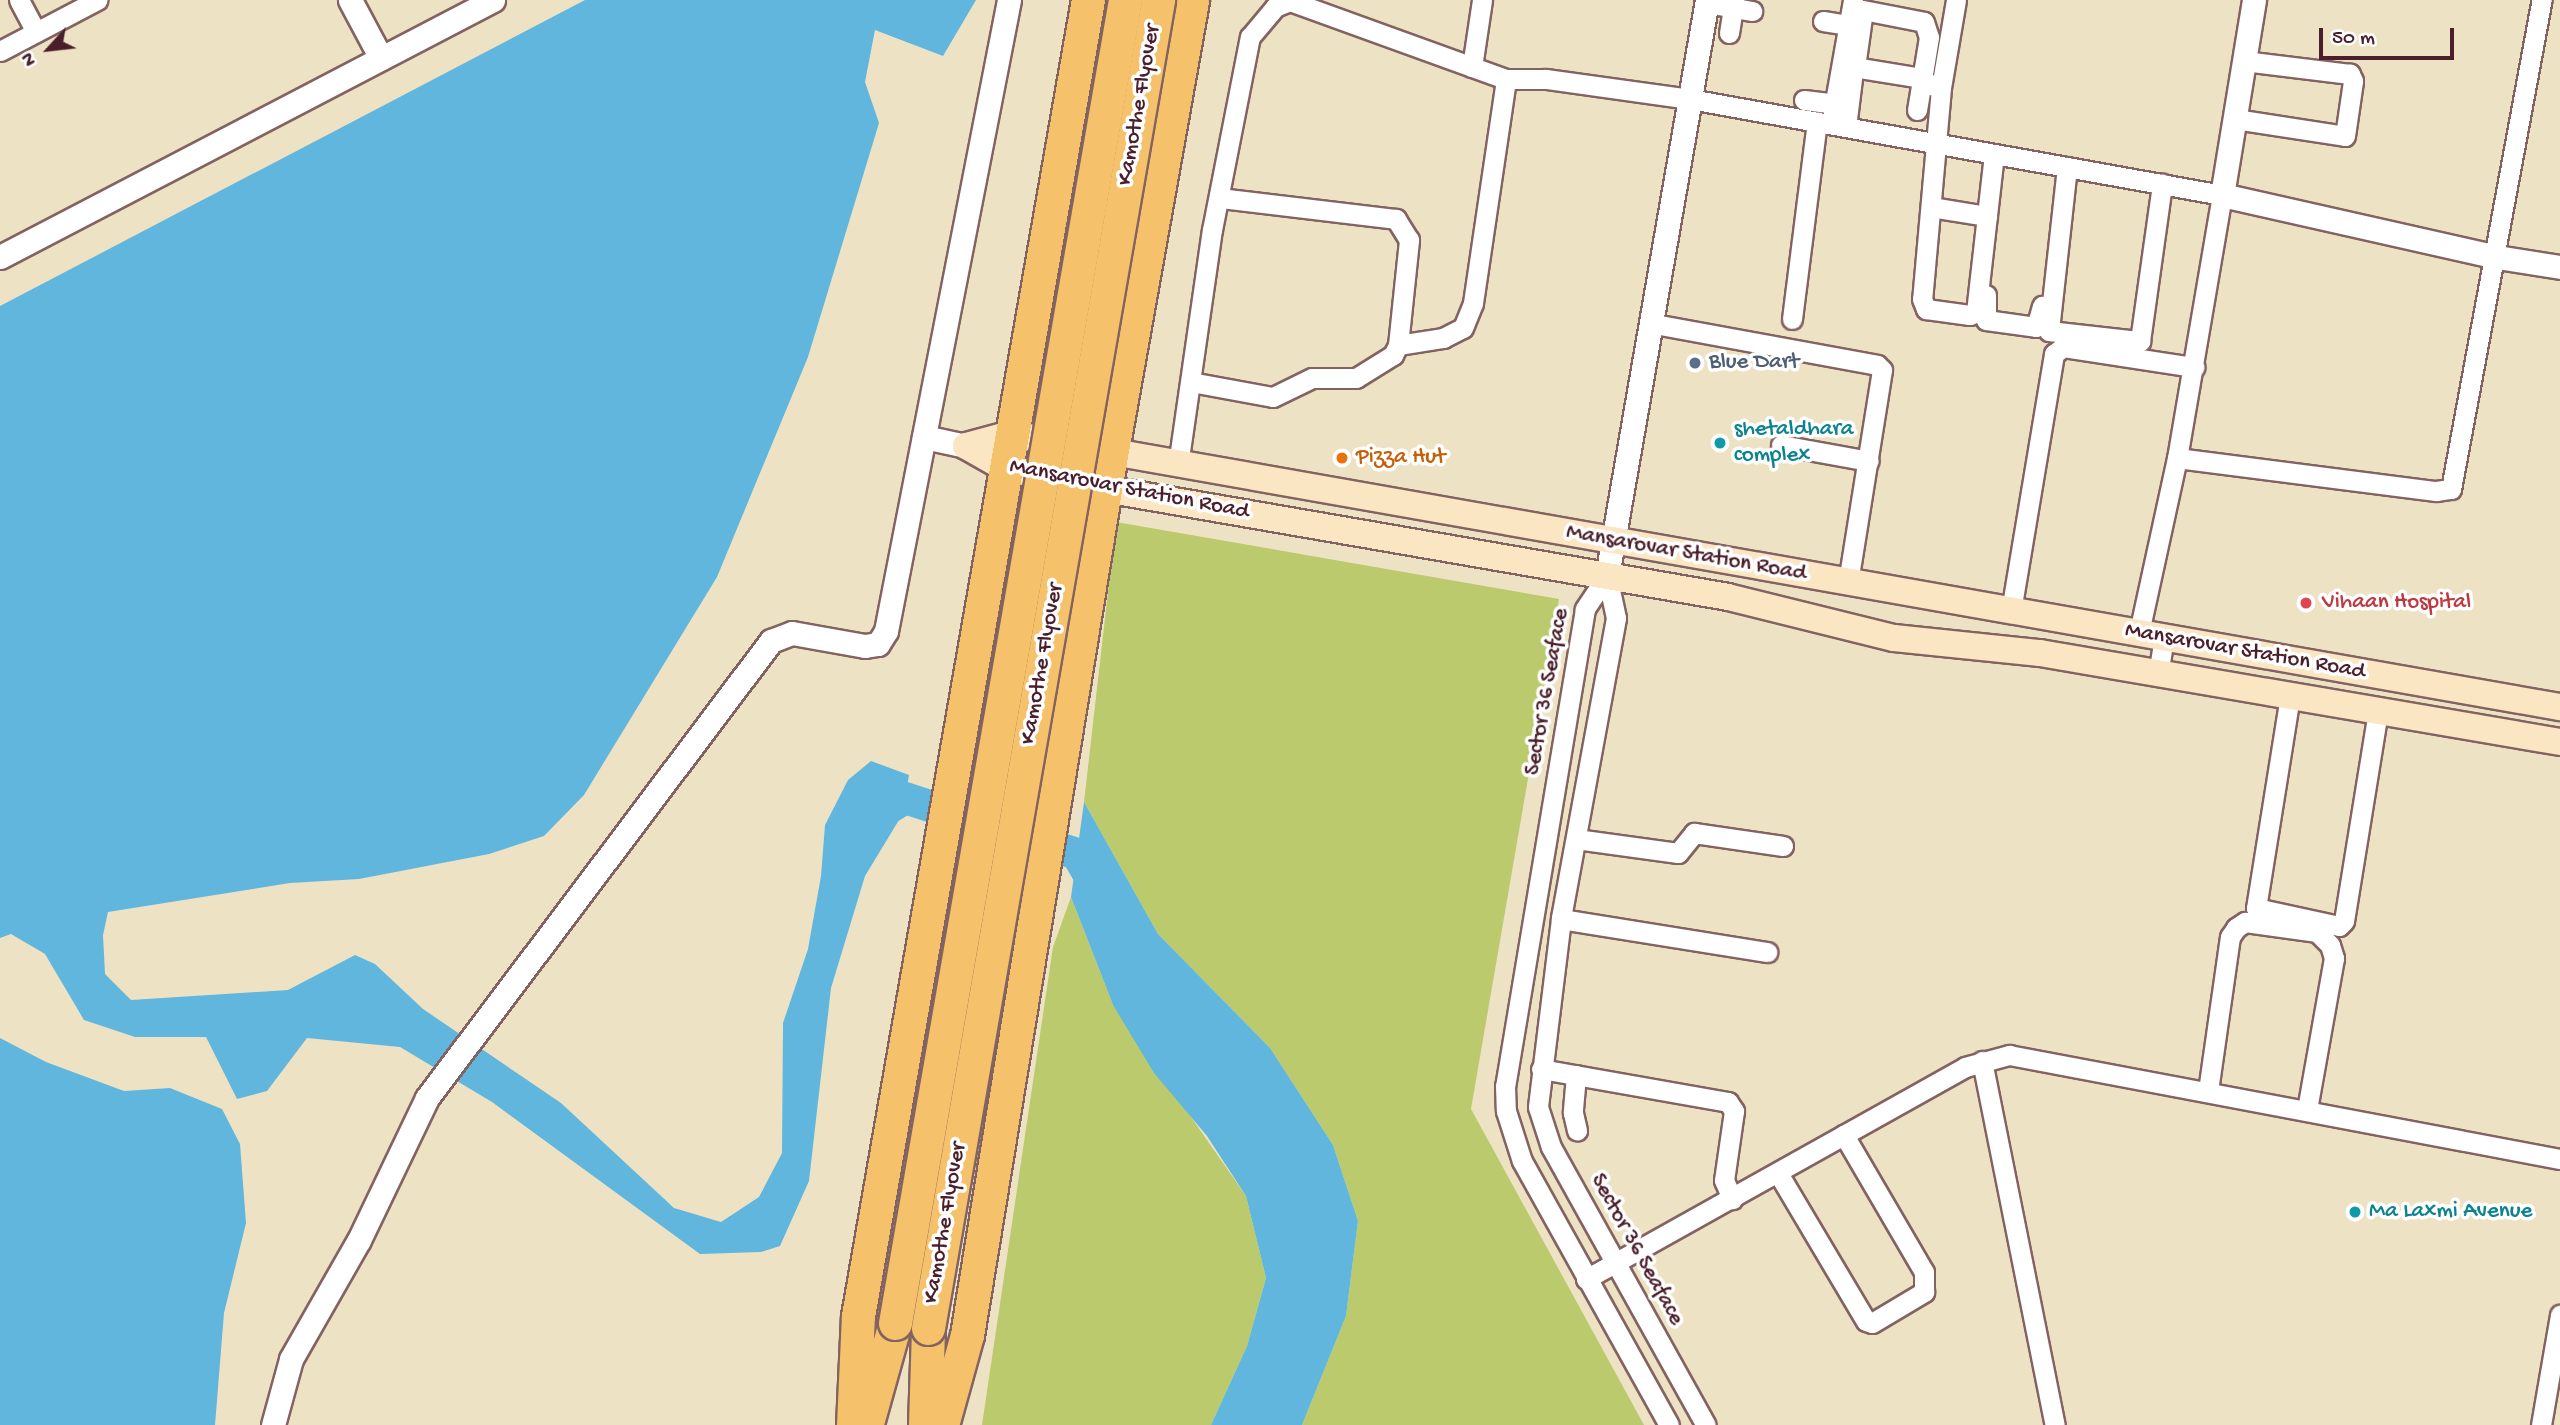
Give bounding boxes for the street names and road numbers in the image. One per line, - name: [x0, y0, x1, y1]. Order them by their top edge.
- street label: Kamothe Flyover: [1112, 22, 1168, 188]
- street label: Mansarovar Station Road: [1007, 453, 1251, 527]
- street label: Mansarovar Station Road: [1564, 519, 1808, 589]
- street label: Kamothe Flyover: [1015, 581, 1071, 747]
- street label: Sector 36 Seaface: [1520, 606, 1576, 778]
- street label: Mansarovar Station Road: [2123, 617, 2367, 687]
- street label: Kamothe Flyover: [918, 1140, 974, 1306]
- street label: Sector 36 Seaface: [1583, 1169, 1689, 1331]

